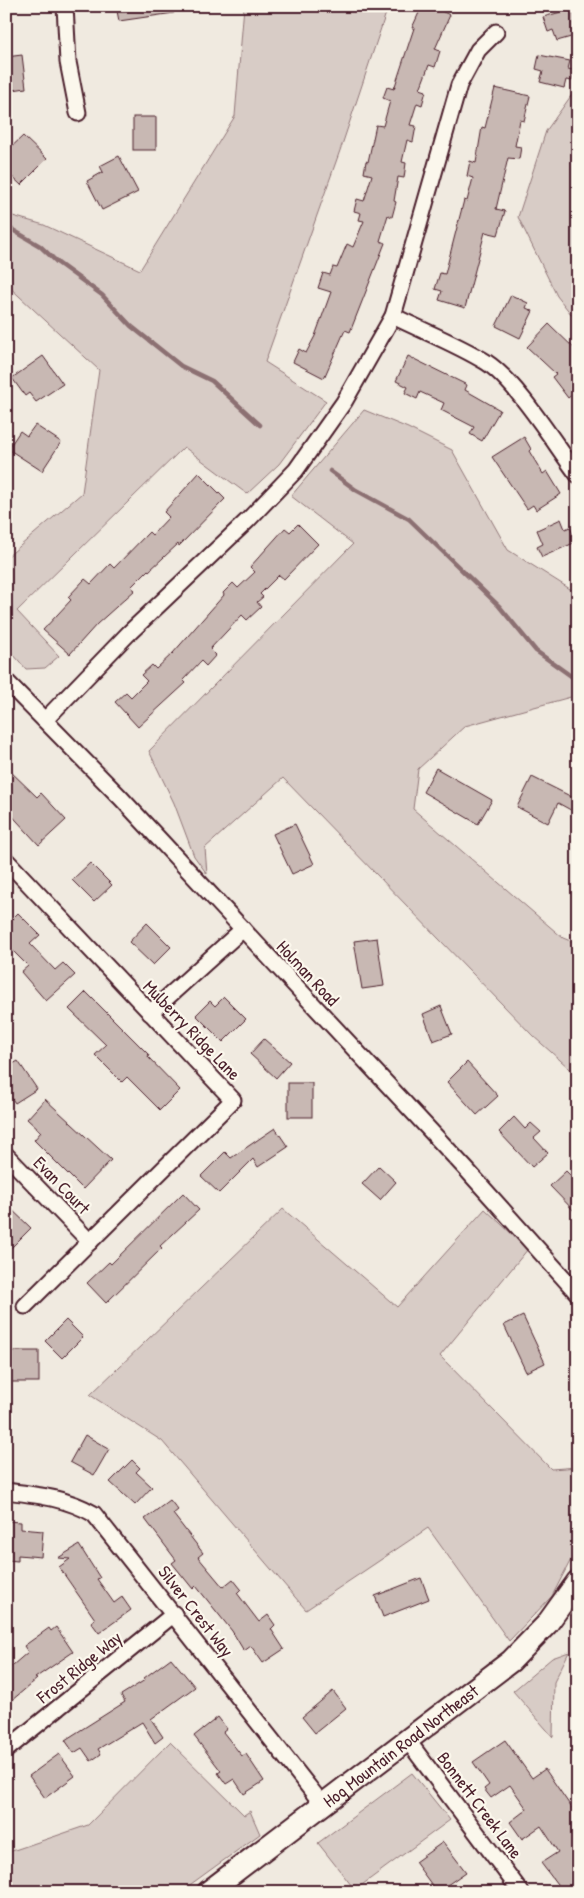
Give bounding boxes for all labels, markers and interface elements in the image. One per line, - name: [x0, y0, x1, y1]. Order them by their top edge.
- street label: Holman Road: [271, 935, 345, 1011]
- street label: Mulberry Ridge Lane: [138, 974, 246, 1086]
- street label: Evan Court: [28, 1150, 97, 1220]
- street label: Silver Crest Way: [152, 1560, 240, 1662]
- street label: Frost Ridge Way: [31, 1625, 127, 1710]
- street label: Hog Mountain Road Northeast: [318, 1677, 484, 1813]
- street label: Bonnett Creek Lane: [431, 1746, 529, 1864]

